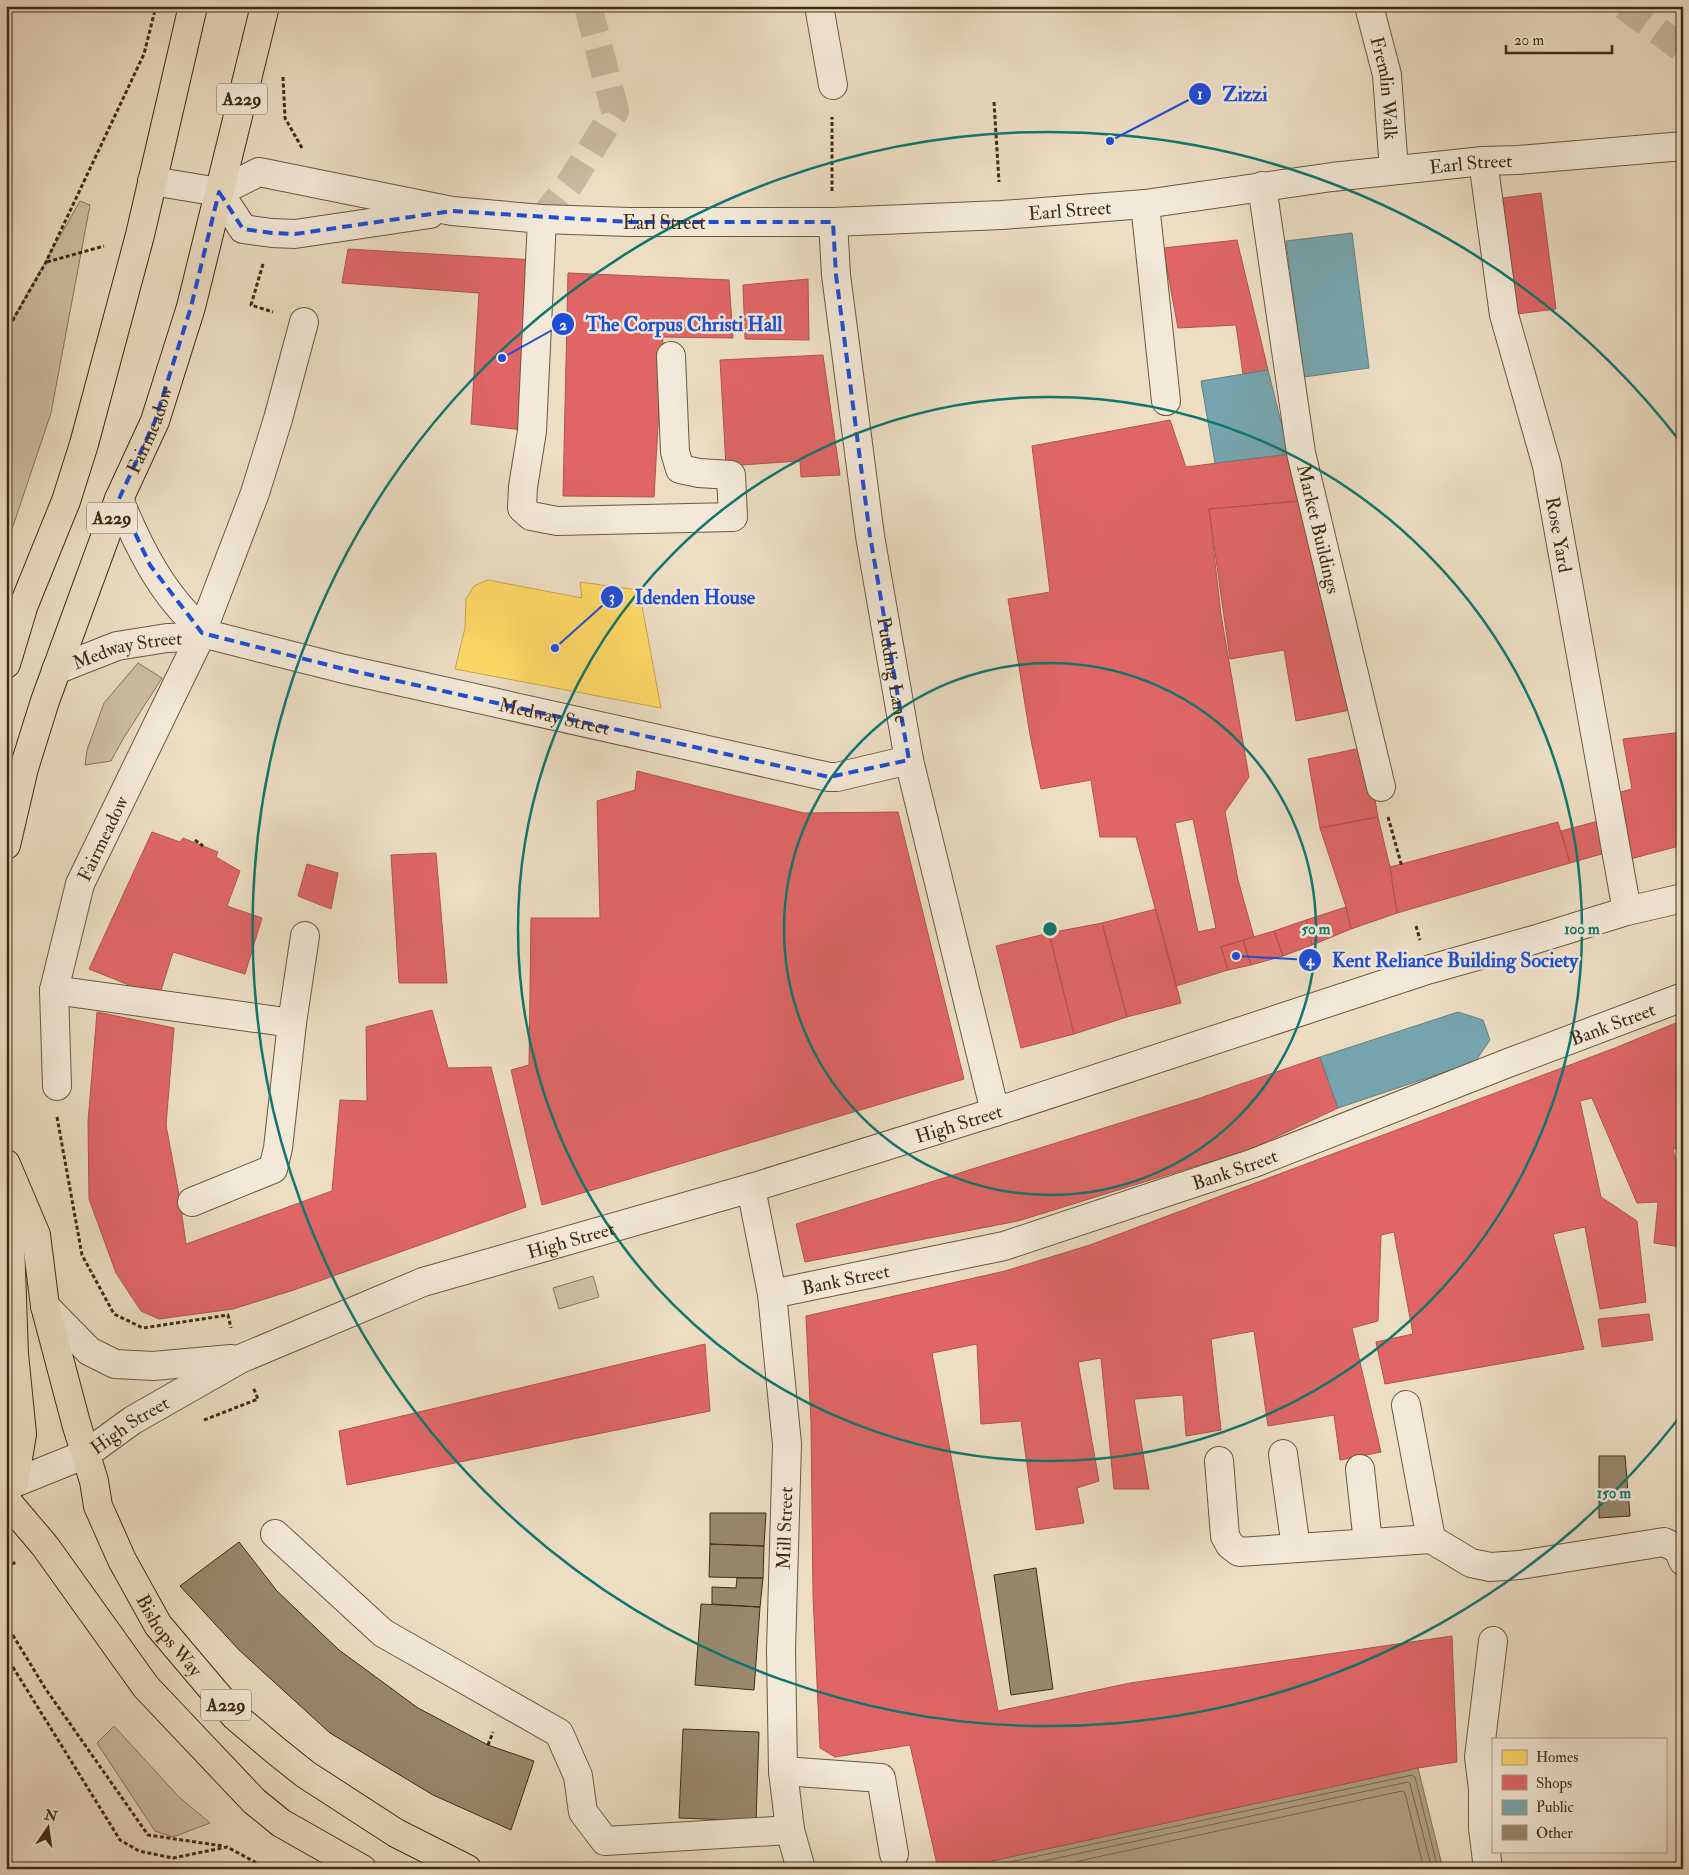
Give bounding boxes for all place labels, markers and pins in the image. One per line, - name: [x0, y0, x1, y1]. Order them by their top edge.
- callout: Zizzi: [1188, 77, 1278, 112]
- callout: The Corpus Christi Hall: [551, 307, 793, 342]
- callout: Idenden House: [599, 579, 765, 614]
- centre of rings: [1041, 920, 1059, 938]
- callout: Kent Reliance Building Society: [1297, 942, 1588, 977]

